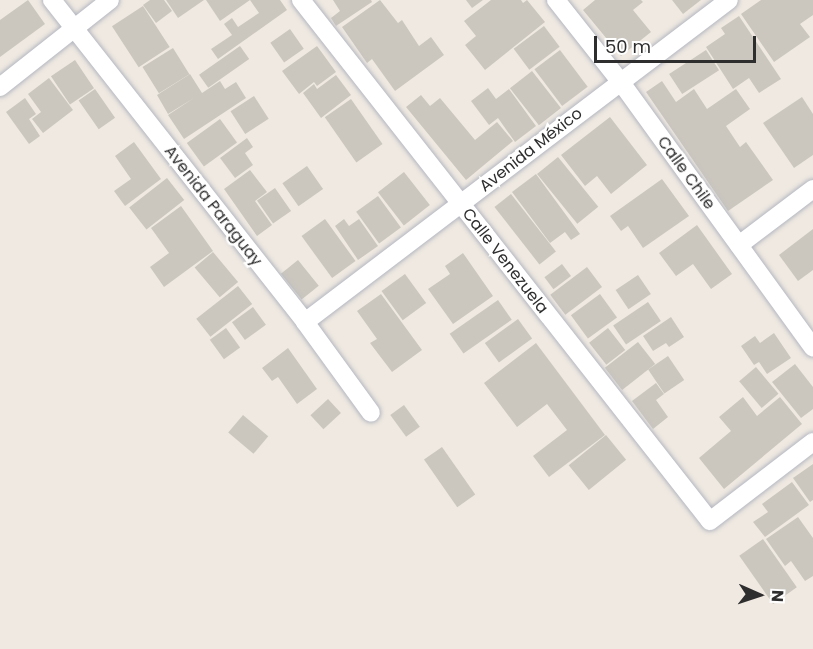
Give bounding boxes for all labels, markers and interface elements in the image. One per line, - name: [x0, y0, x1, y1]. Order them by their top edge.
- scale bar: [597, 24, 759, 62]
- text: 50 m: [605, 34, 651, 59]
- street label: Avenida México: [476, 104, 586, 196]
- street label: Calle Chile: [653, 133, 719, 213]
- street label: Avenida Paraguay: [160, 142, 266, 270]
- street label: Calle Venezuela: [458, 205, 552, 317]
- north arrow: [729, 565, 789, 625]
- text: N: [766, 589, 789, 603]

